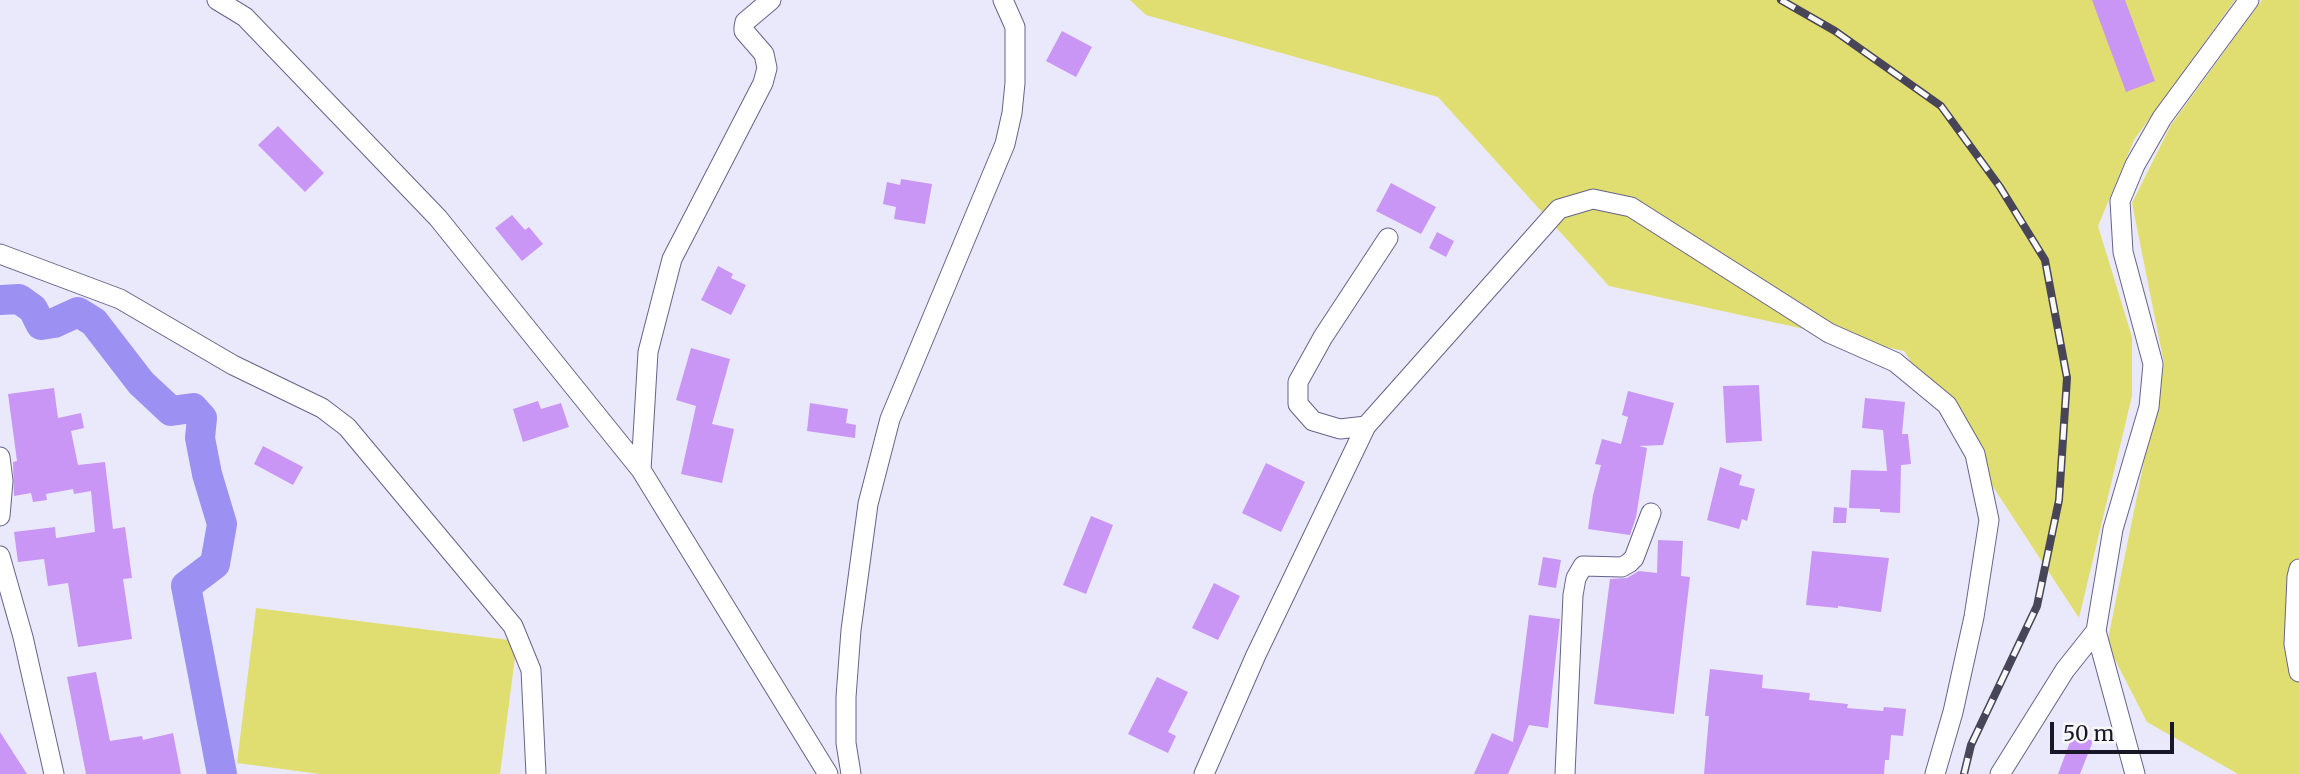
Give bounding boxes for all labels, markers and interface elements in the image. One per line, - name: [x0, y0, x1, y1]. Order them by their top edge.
- scale bar: [2054, 708, 2178, 752]
- text: 50 m: [2063, 720, 2114, 747]

